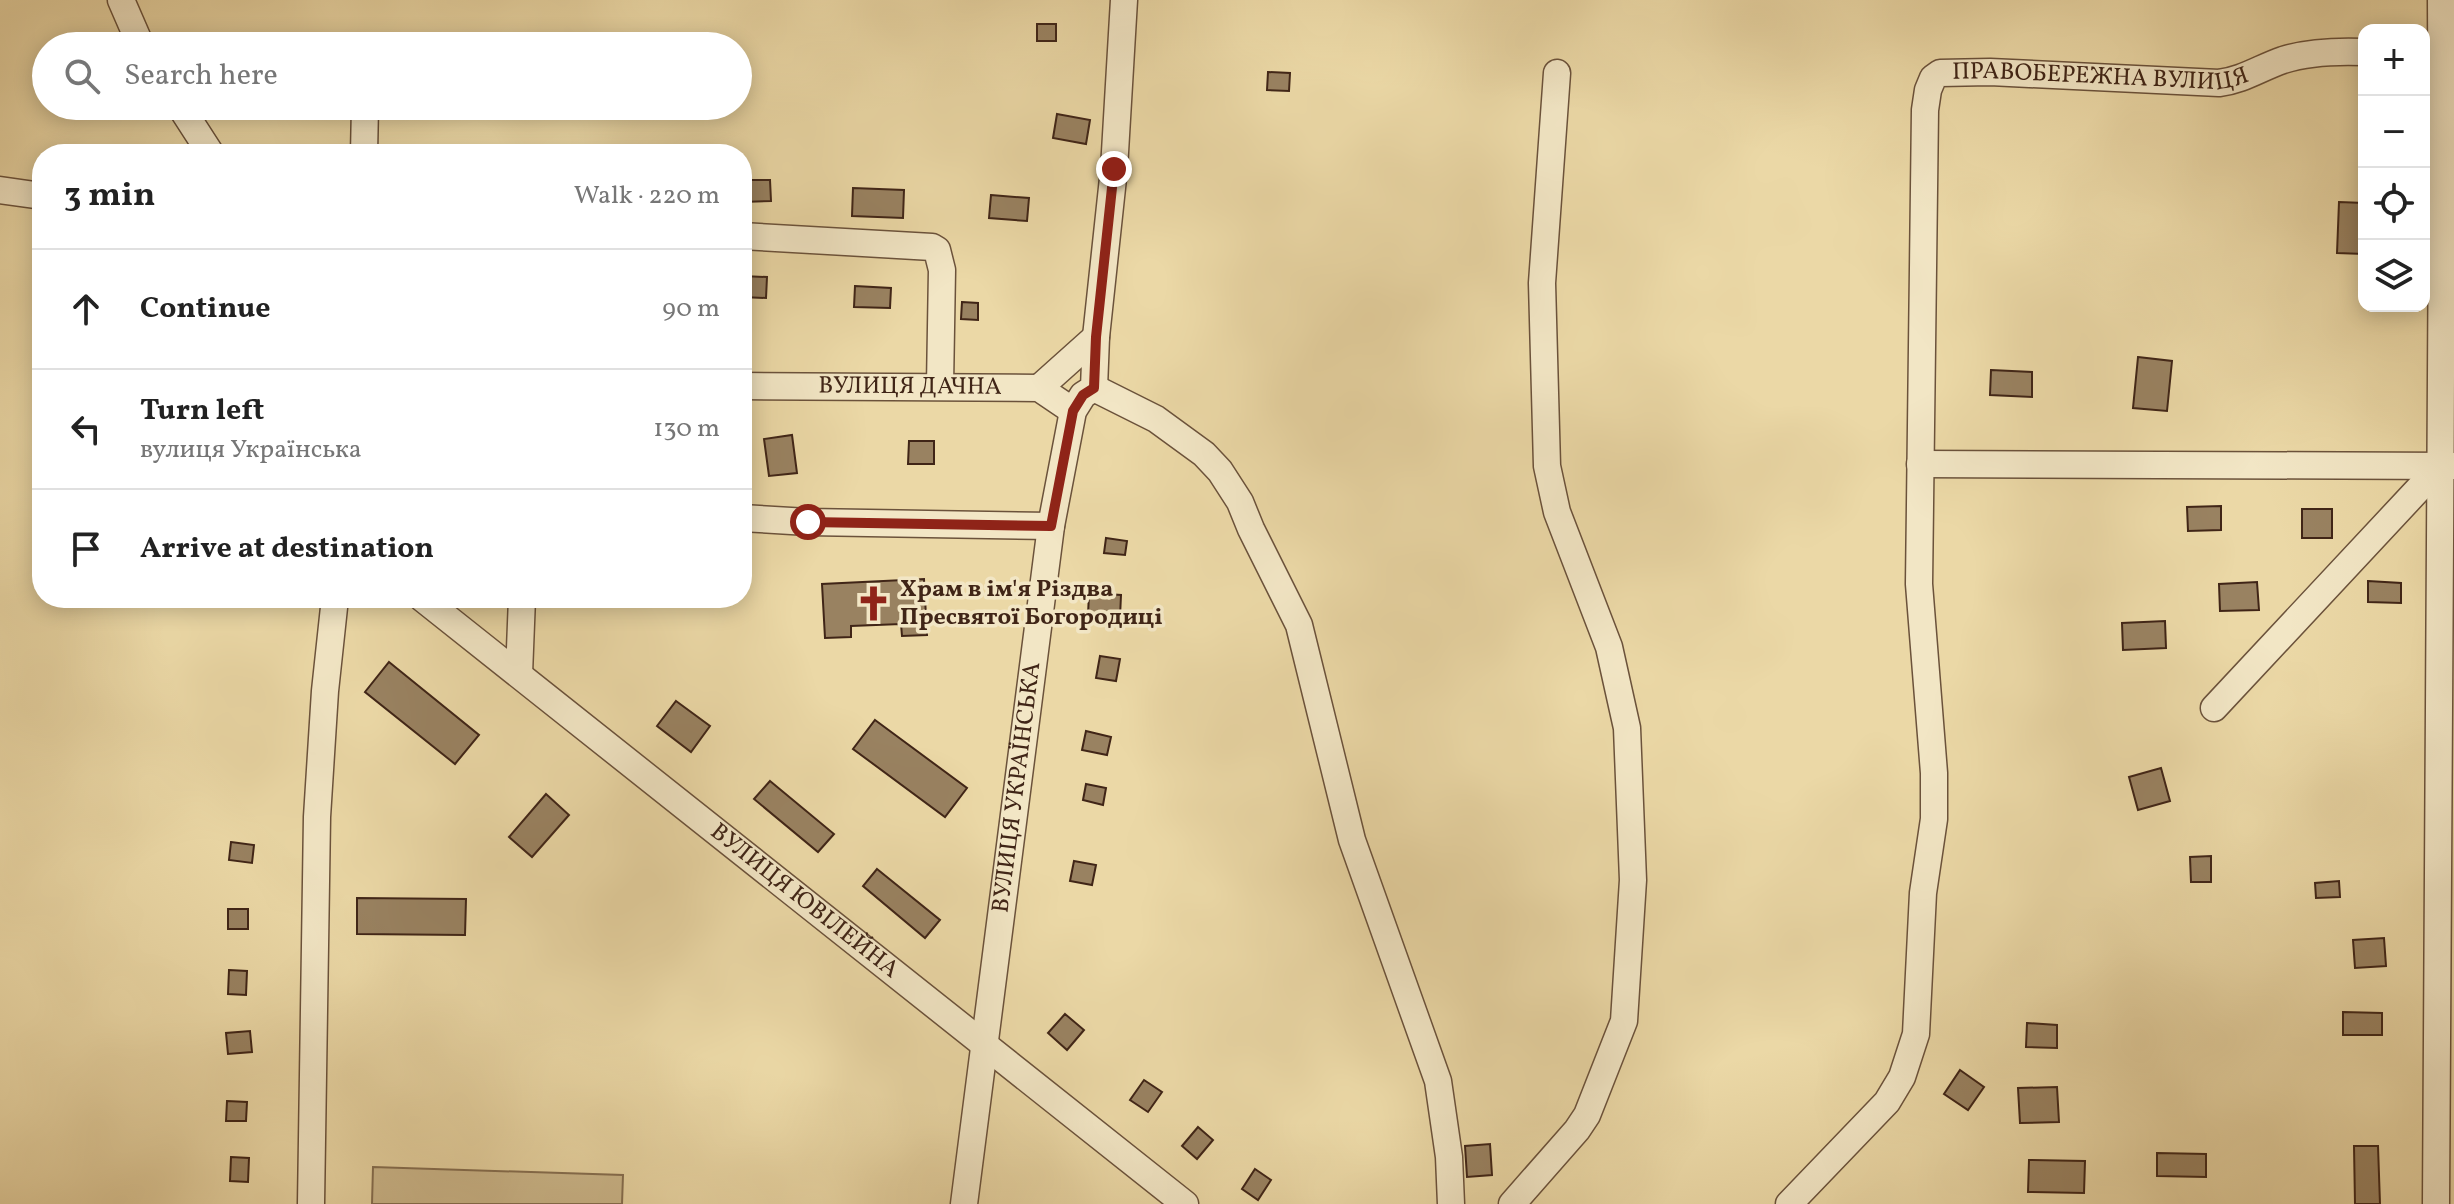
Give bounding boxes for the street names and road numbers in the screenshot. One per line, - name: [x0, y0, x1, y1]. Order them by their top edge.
- street label: ПРАВОБЕРЕЖНА ВУЛИЦЯ: [1952, 55, 2254, 101]
- street label: ВУЛИЦЯ ДАЧНА: [818, 370, 1002, 405]
- street label: ВУЛИЦЯ УКРАЇНСЬКА: [985, 660, 1050, 915]
- street label: ВУЛИЦЯ ЮВІЛЕЙНА: [702, 816, 906, 987]

